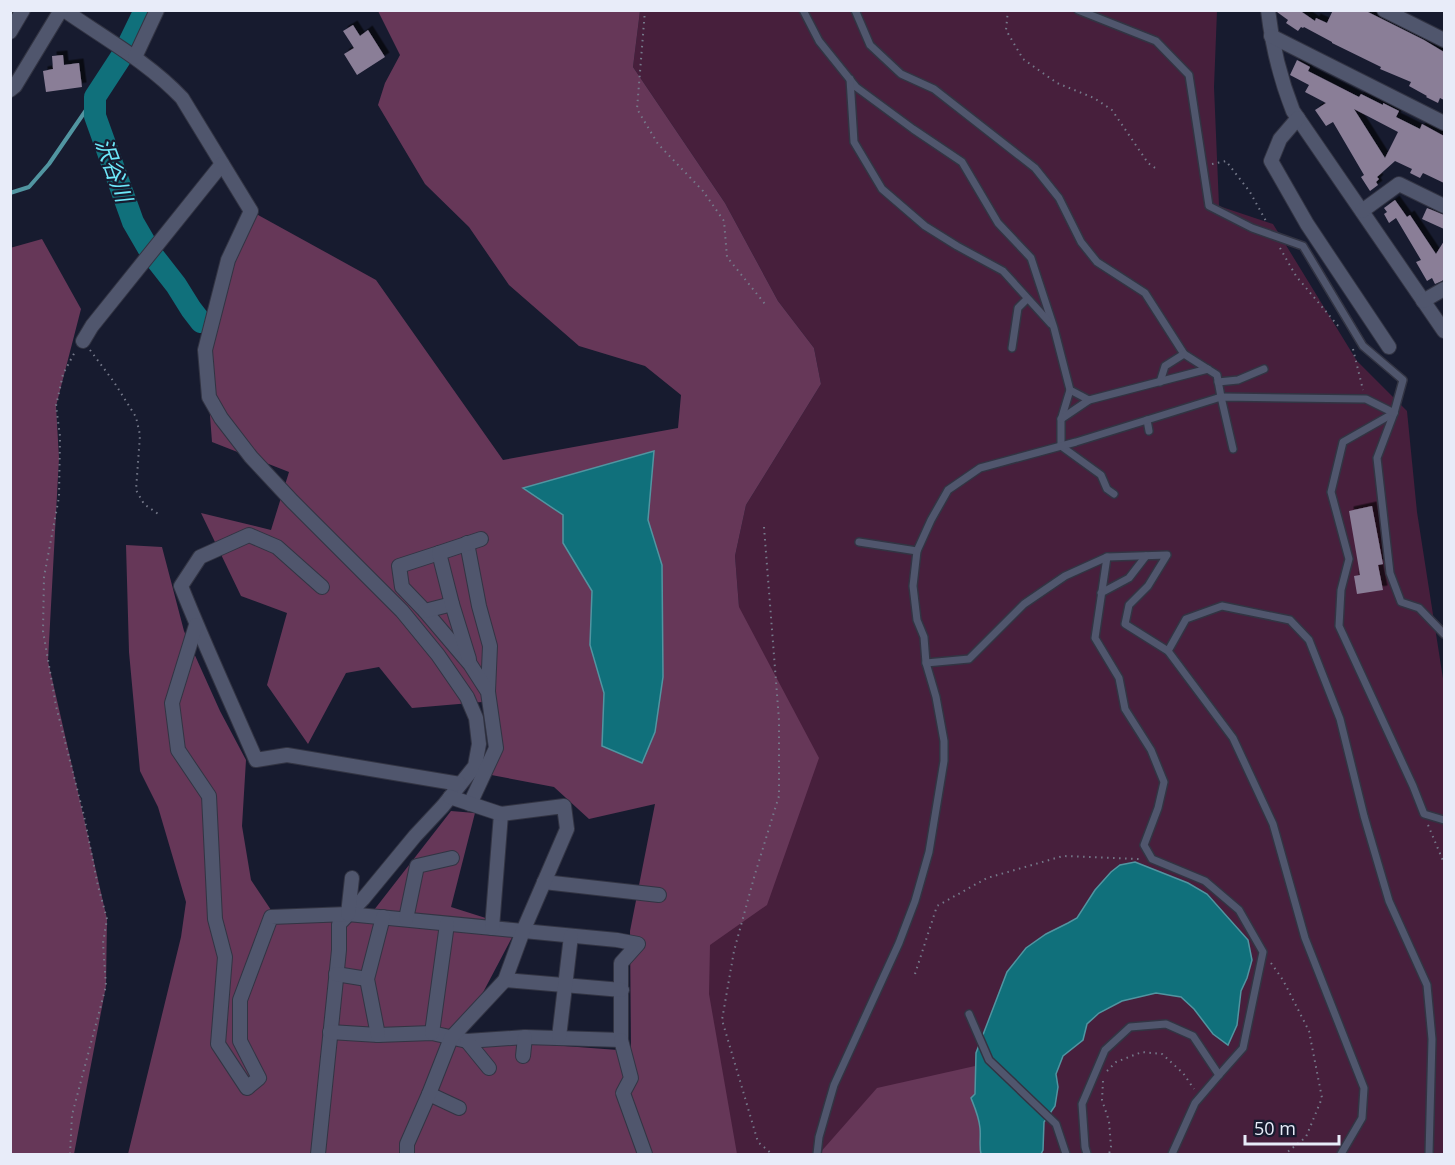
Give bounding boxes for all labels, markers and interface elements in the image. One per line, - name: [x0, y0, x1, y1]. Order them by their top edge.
- water label: 沢谷川: [90, 134, 141, 208]
- scale bar: [1245, 1108, 1340, 1146]
- text: 50 m: [1254, 1116, 1296, 1140]

